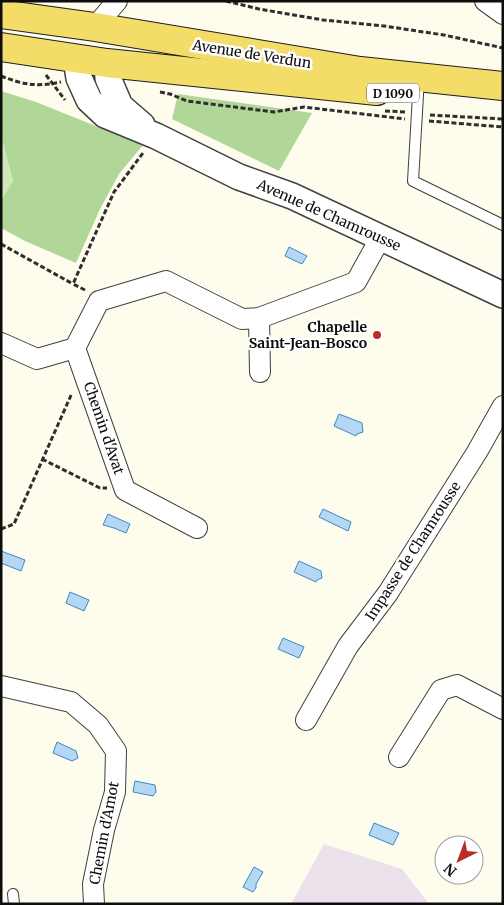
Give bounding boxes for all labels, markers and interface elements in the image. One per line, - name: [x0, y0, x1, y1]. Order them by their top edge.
- street label: Avenue de Verdun: [190, 36, 313, 72]
- road number: D 1090: [367, 84, 419, 102]
- street label: Avenue de Chamrousse: [254, 175, 404, 255]
- place label: Chapelle Saint-Jean-Bosco: [249, 318, 367, 352]
- marker: Chapelle Saint-Jean-Bosco: [371, 329, 383, 341]
- street label: Chemin d'Avat: [80, 379, 128, 477]
- street label: Impasse de Chamrousse: [361, 478, 465, 624]
- street label: Chemin d'Amot: [85, 780, 123, 886]
- north arrow: [434, 835, 484, 885]
- text: N: [440, 859, 460, 880]

